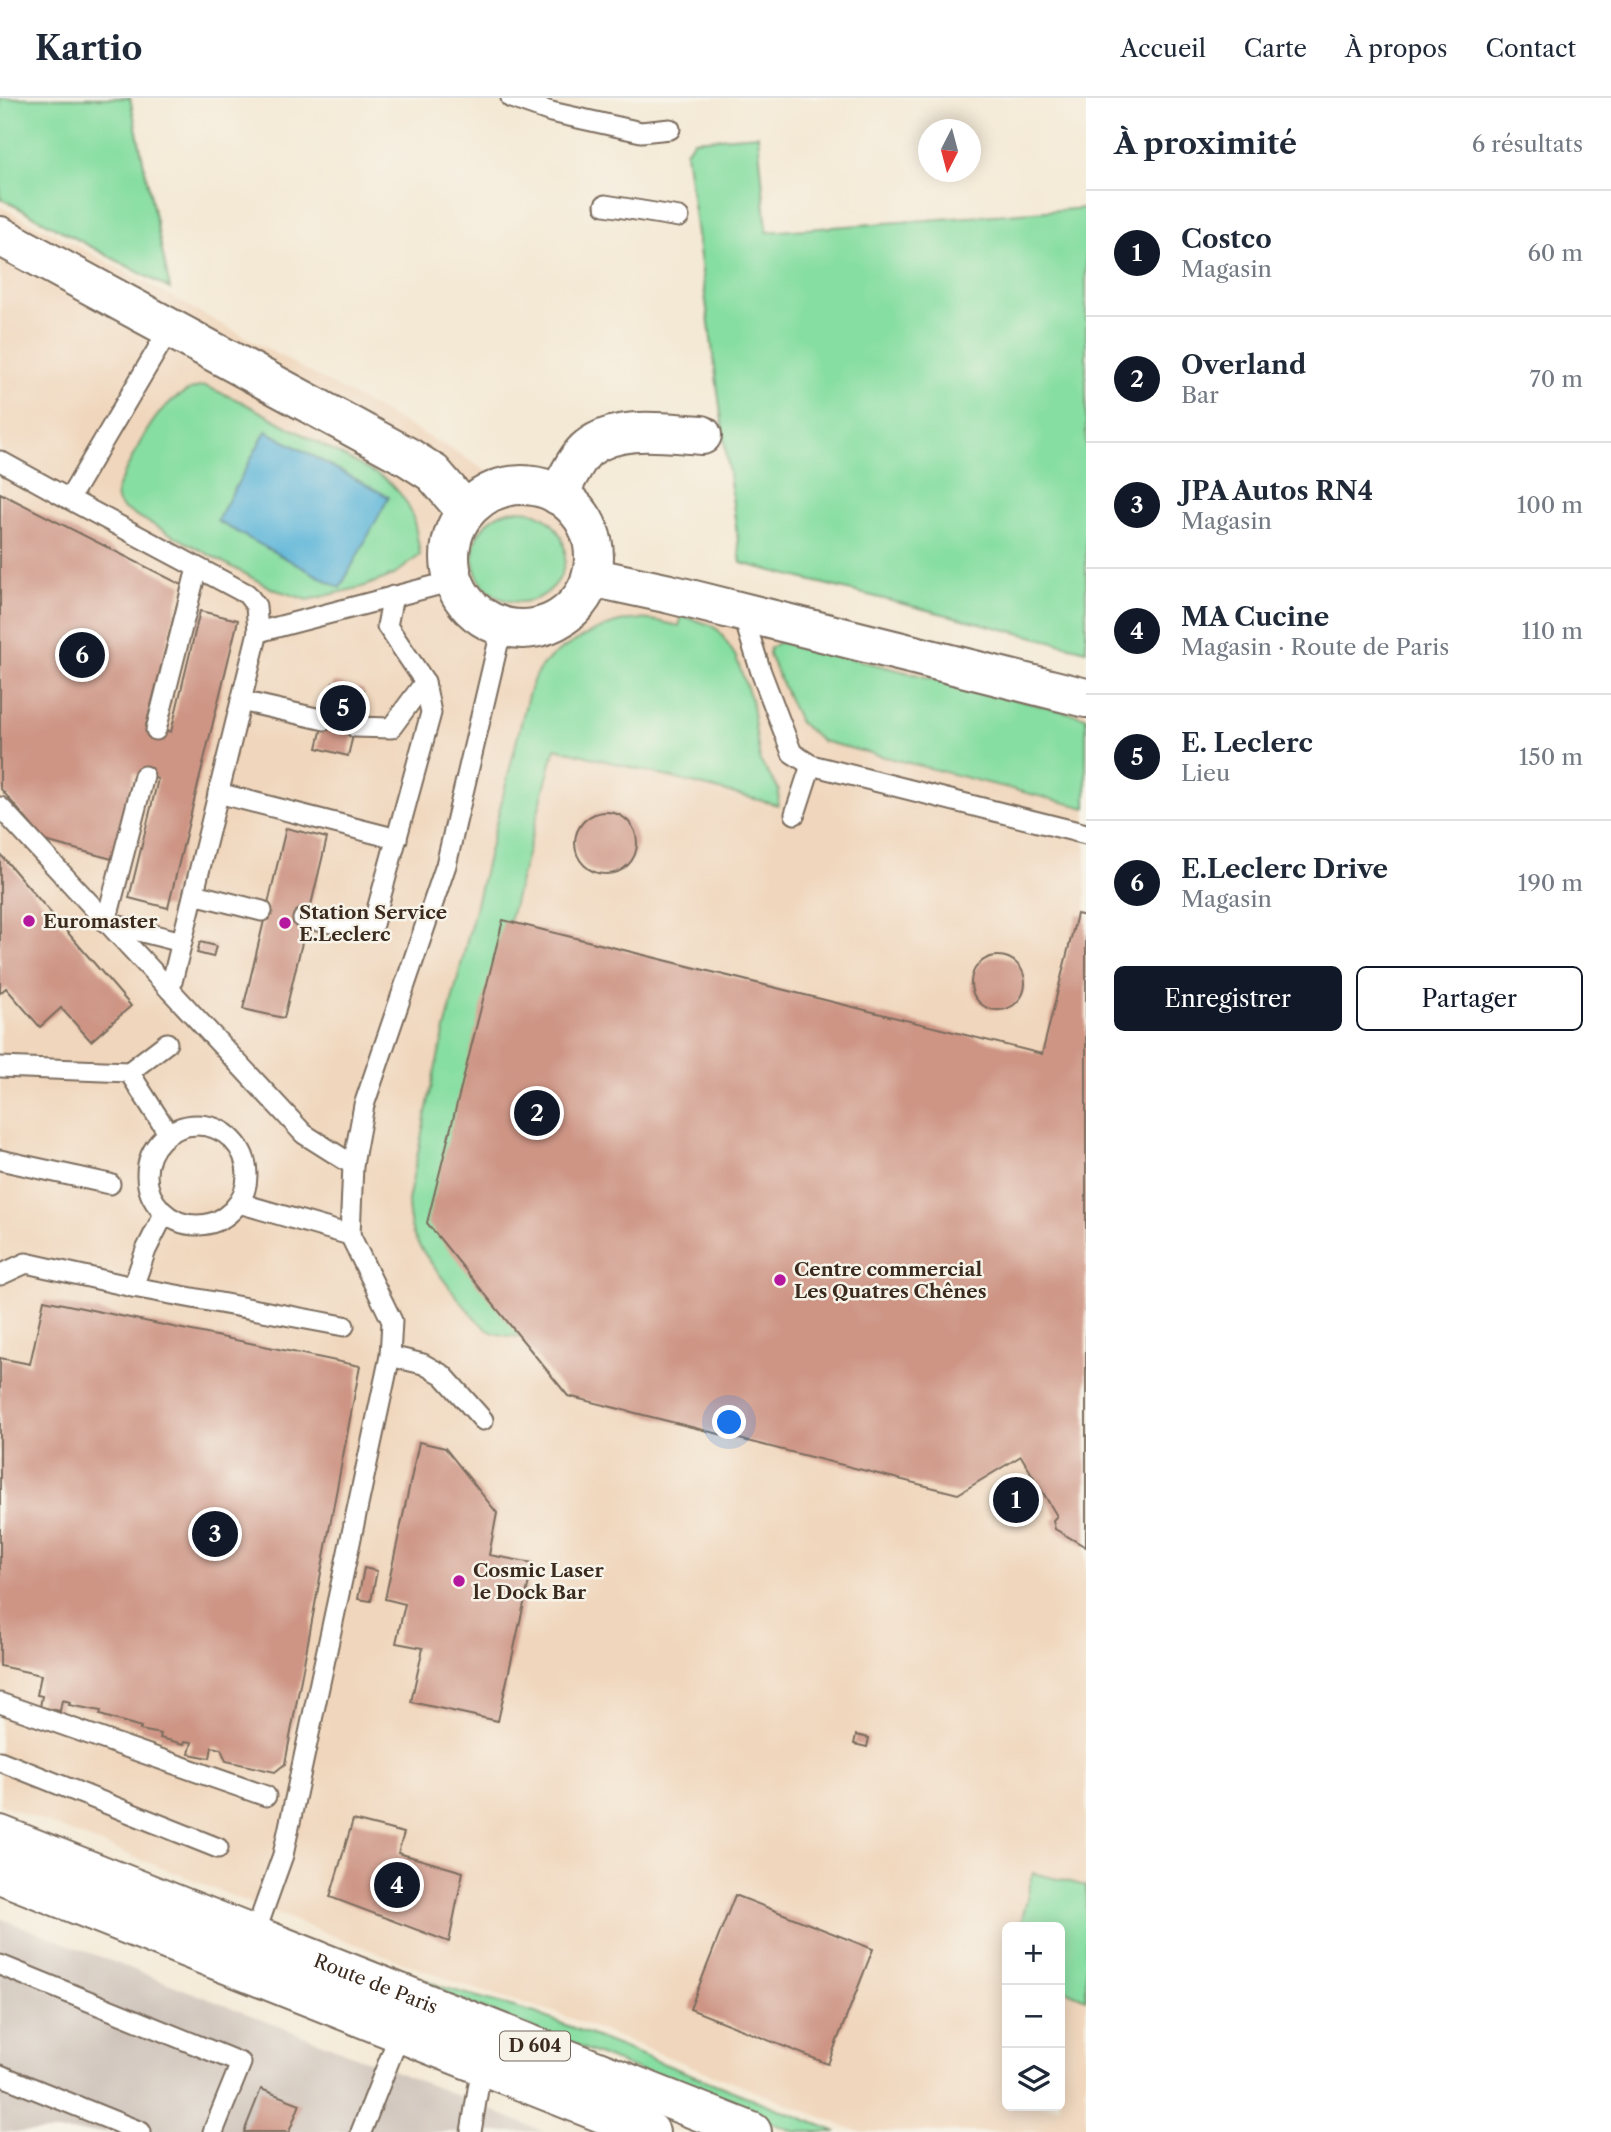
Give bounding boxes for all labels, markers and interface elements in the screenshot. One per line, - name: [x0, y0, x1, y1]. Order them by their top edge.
- text: Kartio: [35, 28, 143, 69]
- text: Accueil: [1121, 34, 1206, 63]
- text: Carte: [1244, 34, 1307, 63]
- text: À propos: [1345, 34, 1448, 63]
- text: Contact: [1486, 34, 1576, 63]
- north arrow: [918, 119, 981, 182]
- text: À proximité: [1114, 125, 1297, 162]
- text: 6 résultats: [1472, 130, 1583, 158]
- text: Costco: [1181, 223, 1272, 255]
- text: 1: [1132, 239, 1142, 267]
- text: 60 m: [1527, 239, 1583, 267]
- text: Magasin: [1181, 255, 1272, 283]
- text: Overland: [1181, 349, 1306, 381]
- text: 2: [1130, 365, 1144, 393]
- text: 70 m: [1530, 365, 1583, 393]
- text: Bar: [1181, 381, 1219, 409]
- text: JPA Autos RN4: [1181, 475, 1373, 507]
- text: 3: [1131, 491, 1144, 519]
- text: 100 m: [1517, 491, 1583, 519]
- text: Magasin: [1181, 507, 1272, 535]
- text: MA Cucine: [1181, 601, 1329, 633]
- text: 4: [1130, 617, 1144, 645]
- text: 110 m: [1522, 617, 1583, 645]
- pin: 6: [59, 629, 105, 681]
- text: Magasin · Route de Paris: [1181, 633, 1449, 661]
- pin: 5: [320, 682, 366, 734]
- text: E. Leclerc: [1181, 727, 1313, 759]
- text: 5: [1131, 743, 1143, 771]
- text: 150 m: [1519, 743, 1583, 771]
- text: Lieu: [1181, 759, 1230, 787]
- text: E.Leclerc Drive: [1181, 853, 1388, 885]
- text: 6: [1130, 869, 1144, 897]
- text: 190 m: [1518, 869, 1583, 897]
- text: Magasin: [1181, 885, 1272, 913]
- place label: Station Service E.Leclerc: [299, 901, 447, 946]
- place label: Euromaster: [43, 910, 158, 933]
- marker: Euromaster: [21, 913, 37, 929]
- marker: Station Service E.Leclerc: [277, 915, 293, 931]
- button: Enregistrer: [1114, 966, 1342, 1031]
- button: Partager: [1356, 966, 1583, 1031]
- pin: 2: [514, 1087, 560, 1139]
- place label: Centre commercial Les Quatres Chênes: [794, 1258, 987, 1303]
- marker: Centre commercial Les Quatres Chênes: [772, 1272, 788, 1288]
- your location: [712, 1405, 746, 1439]
- pin: 1: [993, 1474, 1039, 1526]
- pin: 3: [192, 1508, 238, 1560]
- place label: Cosmic Laser le Dock Bar: [473, 1559, 604, 1604]
- marker: Cosmic Laser le Dock Bar: [451, 1573, 467, 1589]
- pin: 4: [374, 1859, 420, 1911]
- map controls: [1002, 1922, 1065, 2111]
- button: +: [1002, 1922, 1065, 1985]
- street label: Route de Paris: [310, 1949, 441, 2019]
- button: −: [1002, 1985, 1065, 2048]
- road number: D 604: [500, 2032, 570, 2060]
- button: layers: [1002, 2048, 1065, 2111]

